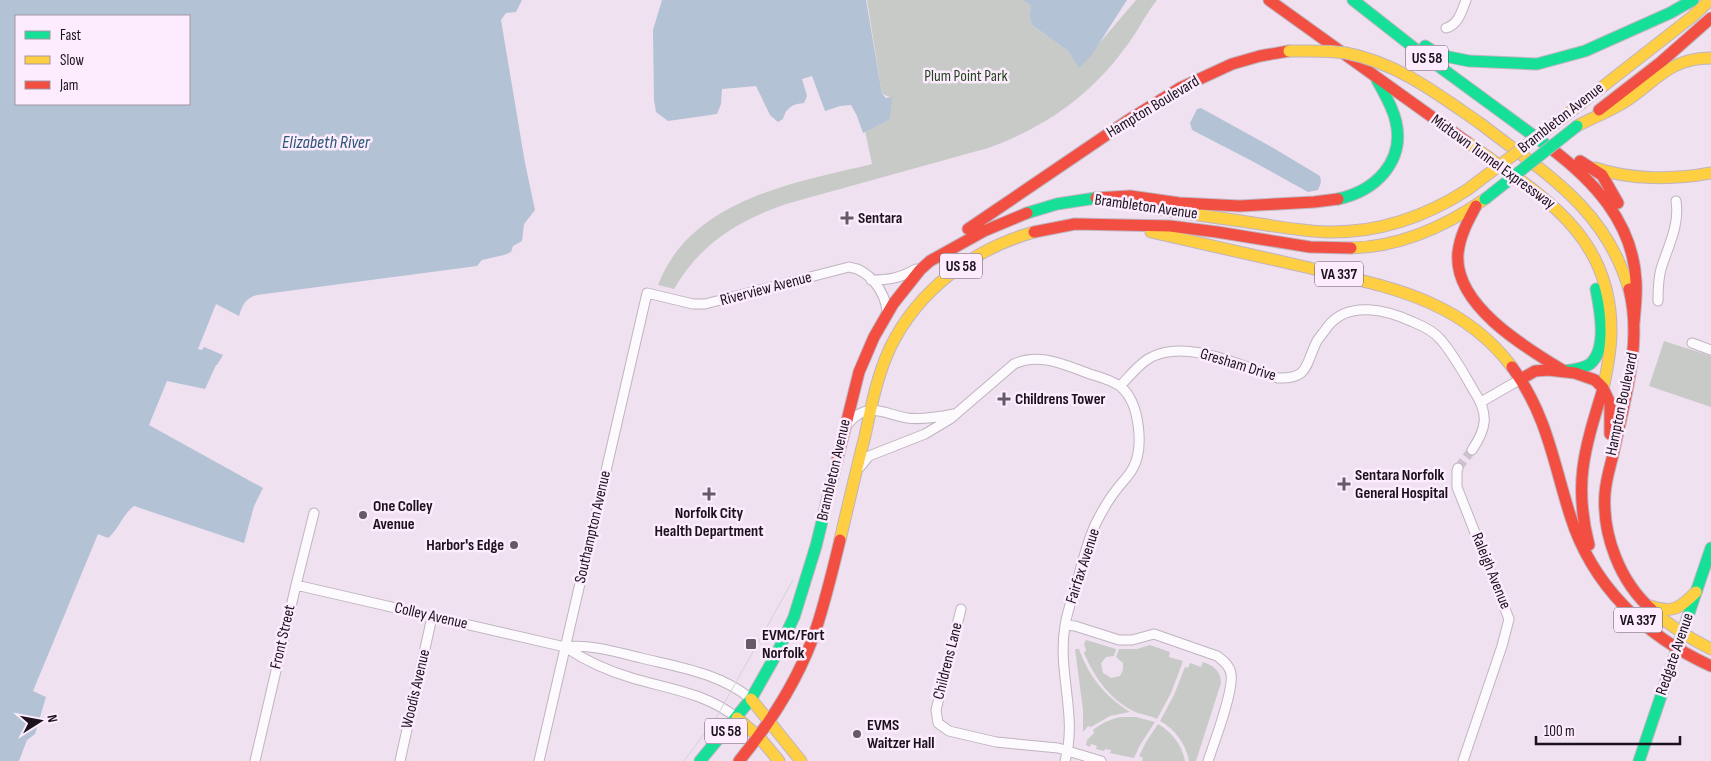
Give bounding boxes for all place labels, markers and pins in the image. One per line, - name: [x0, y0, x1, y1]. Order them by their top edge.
- place label: Sentara: [858, 209, 902, 228]
- marker: Sentara: [840, 211, 854, 225]
- place label: Childrens Tower: [1015, 390, 1105, 409]
- marker: Childrens Tower: [997, 392, 1011, 406]
- place label: Sentara Norfolk General Hospital: [1355, 466, 1448, 503]
- marker: Sentara Norfolk General Hospital: [1337, 477, 1351, 491]
- marker: Norfolk City Health Department: [702, 487, 716, 501]
- place label: One Colley Avenue: [372, 497, 433, 534]
- place label: Norfolk City Health Department: [654, 504, 764, 541]
- marker: One Colley Avenue: [357, 509, 369, 521]
- place label: Harbor's Edge: [426, 536, 504, 555]
- marker: Harbor's Edge: [508, 539, 520, 551]
- place label: EVMC/Fort Norfolk: [762, 626, 824, 663]
- marker: EVMC/Fort Norfolk: [744, 637, 758, 651]
- place label: EVMS Waitzer Hall: [867, 716, 935, 753]
- marker: EVMS Waitzer Hall: [851, 728, 863, 740]

